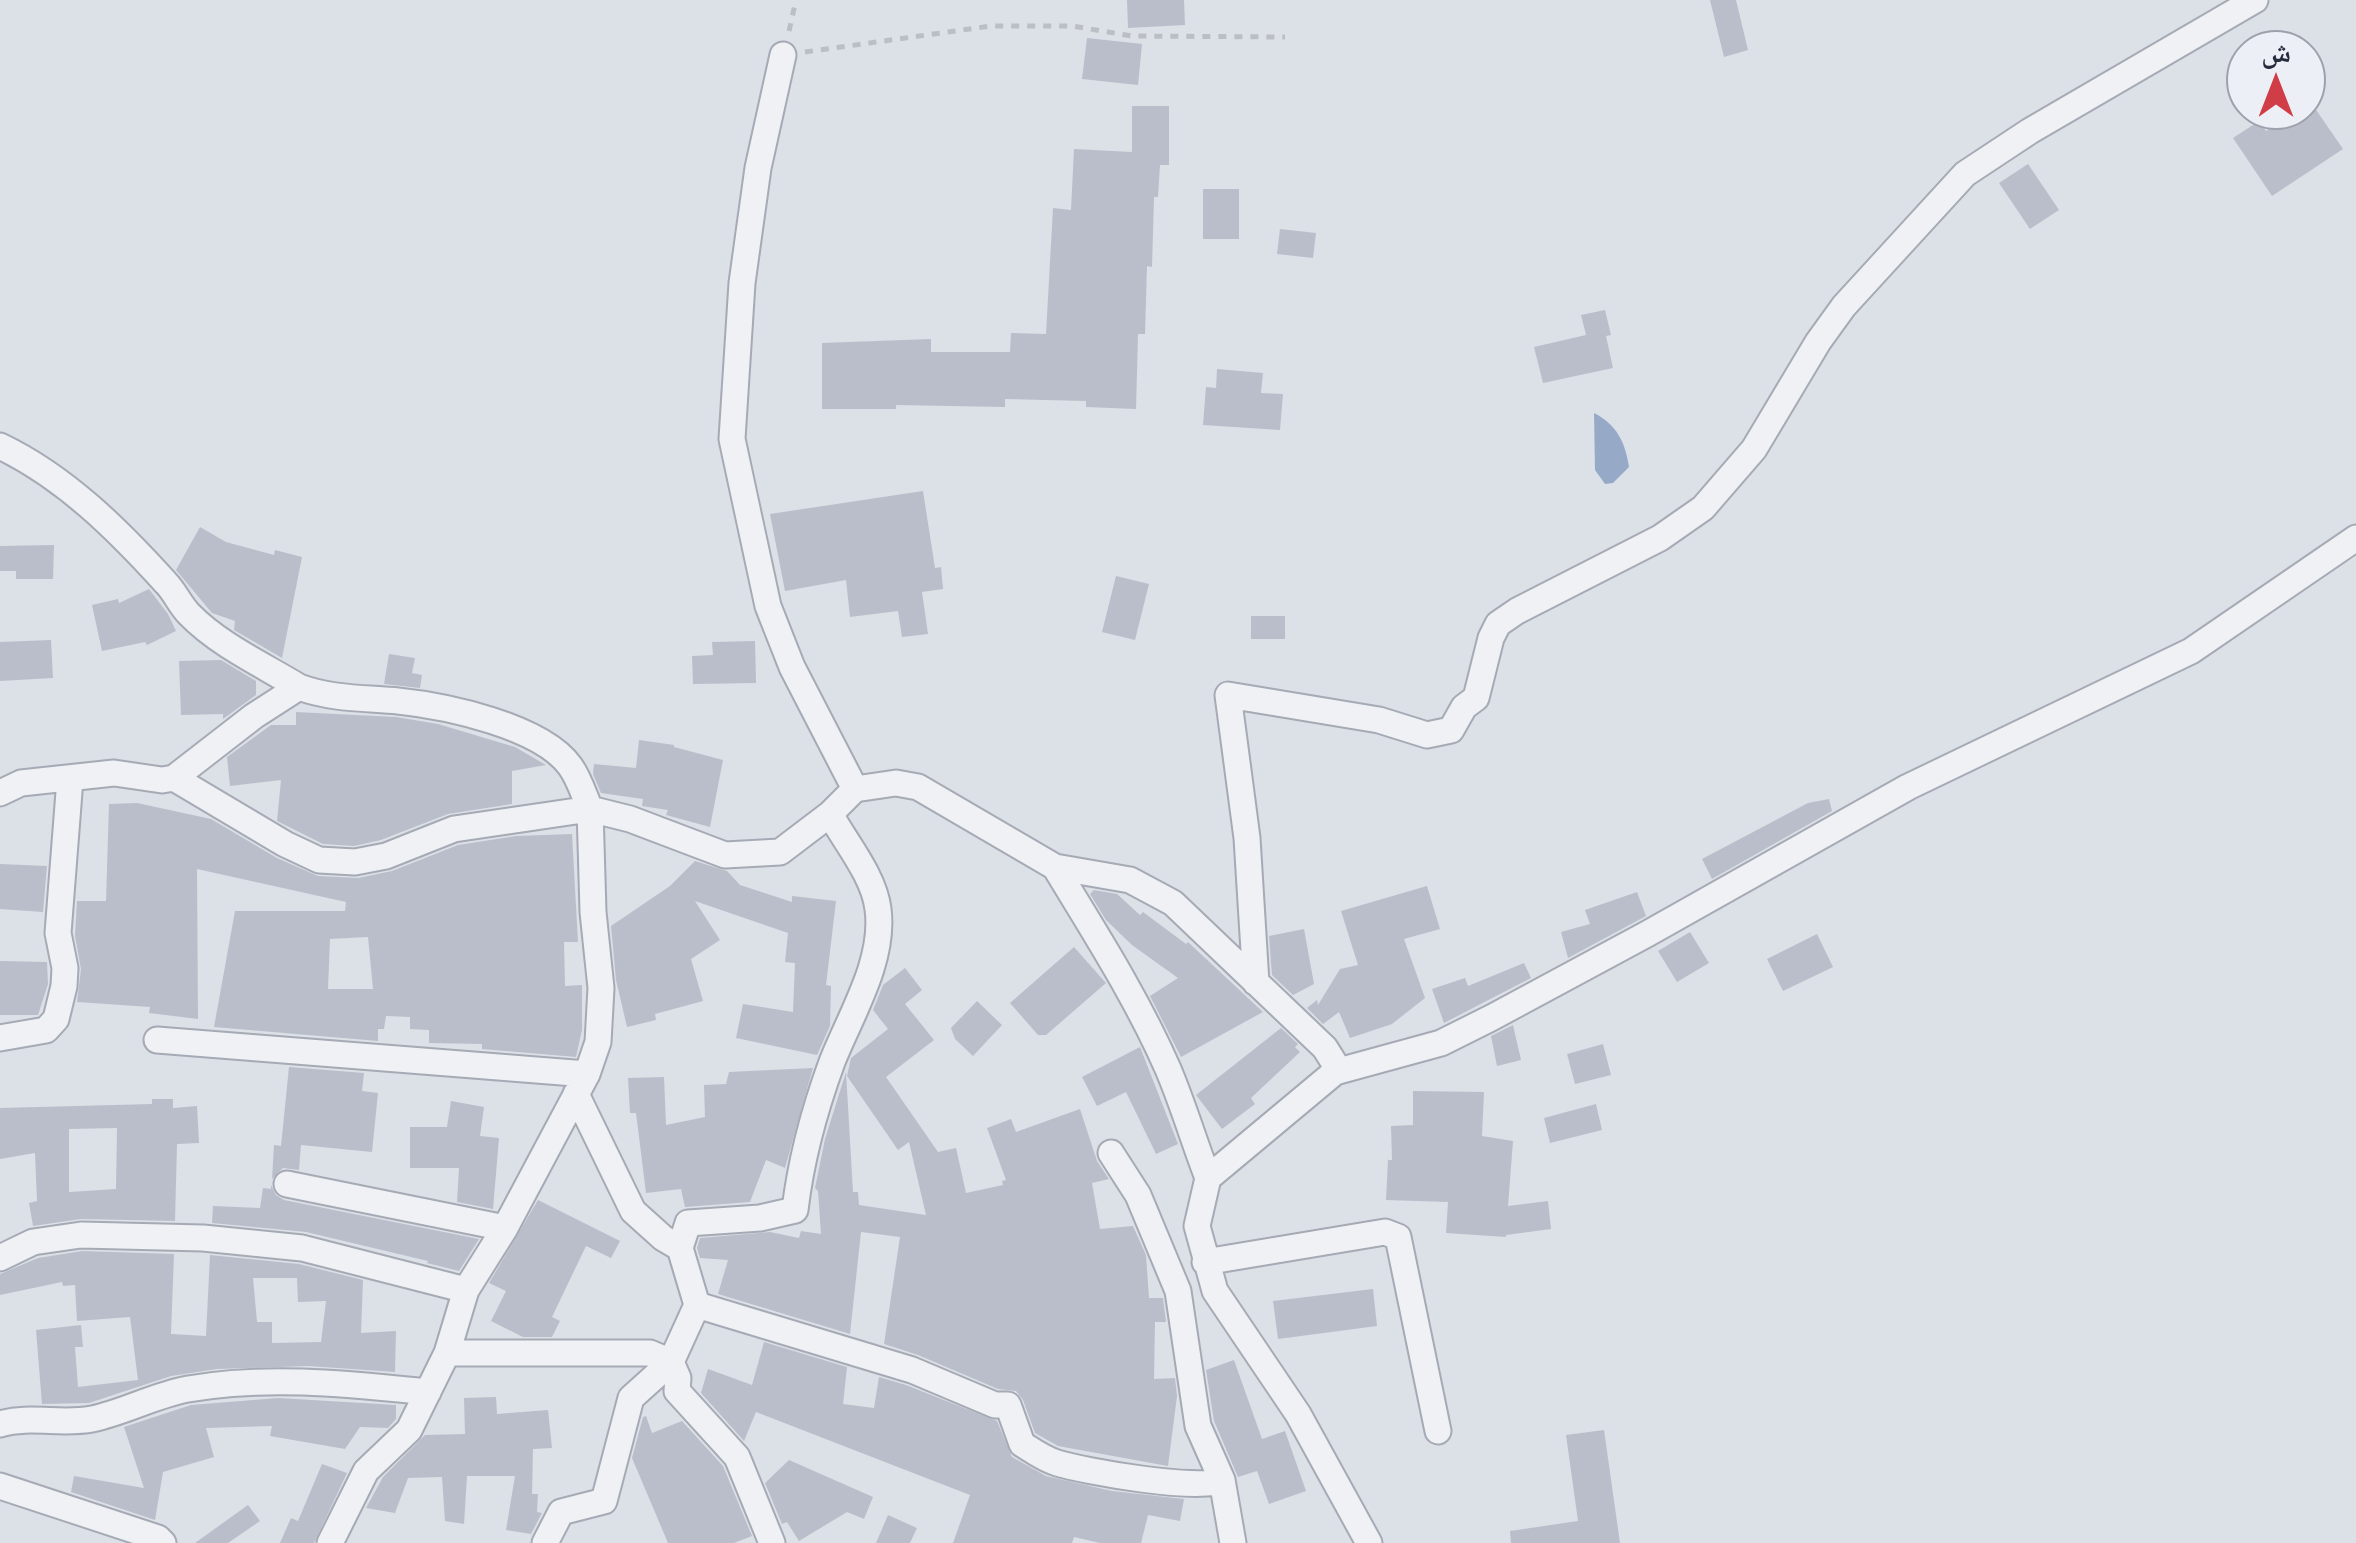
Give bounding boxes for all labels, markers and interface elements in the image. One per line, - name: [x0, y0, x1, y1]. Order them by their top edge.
- north arrow: [2226, 30, 2326, 130]
- text: ش: [2261, 30, 2291, 73]

